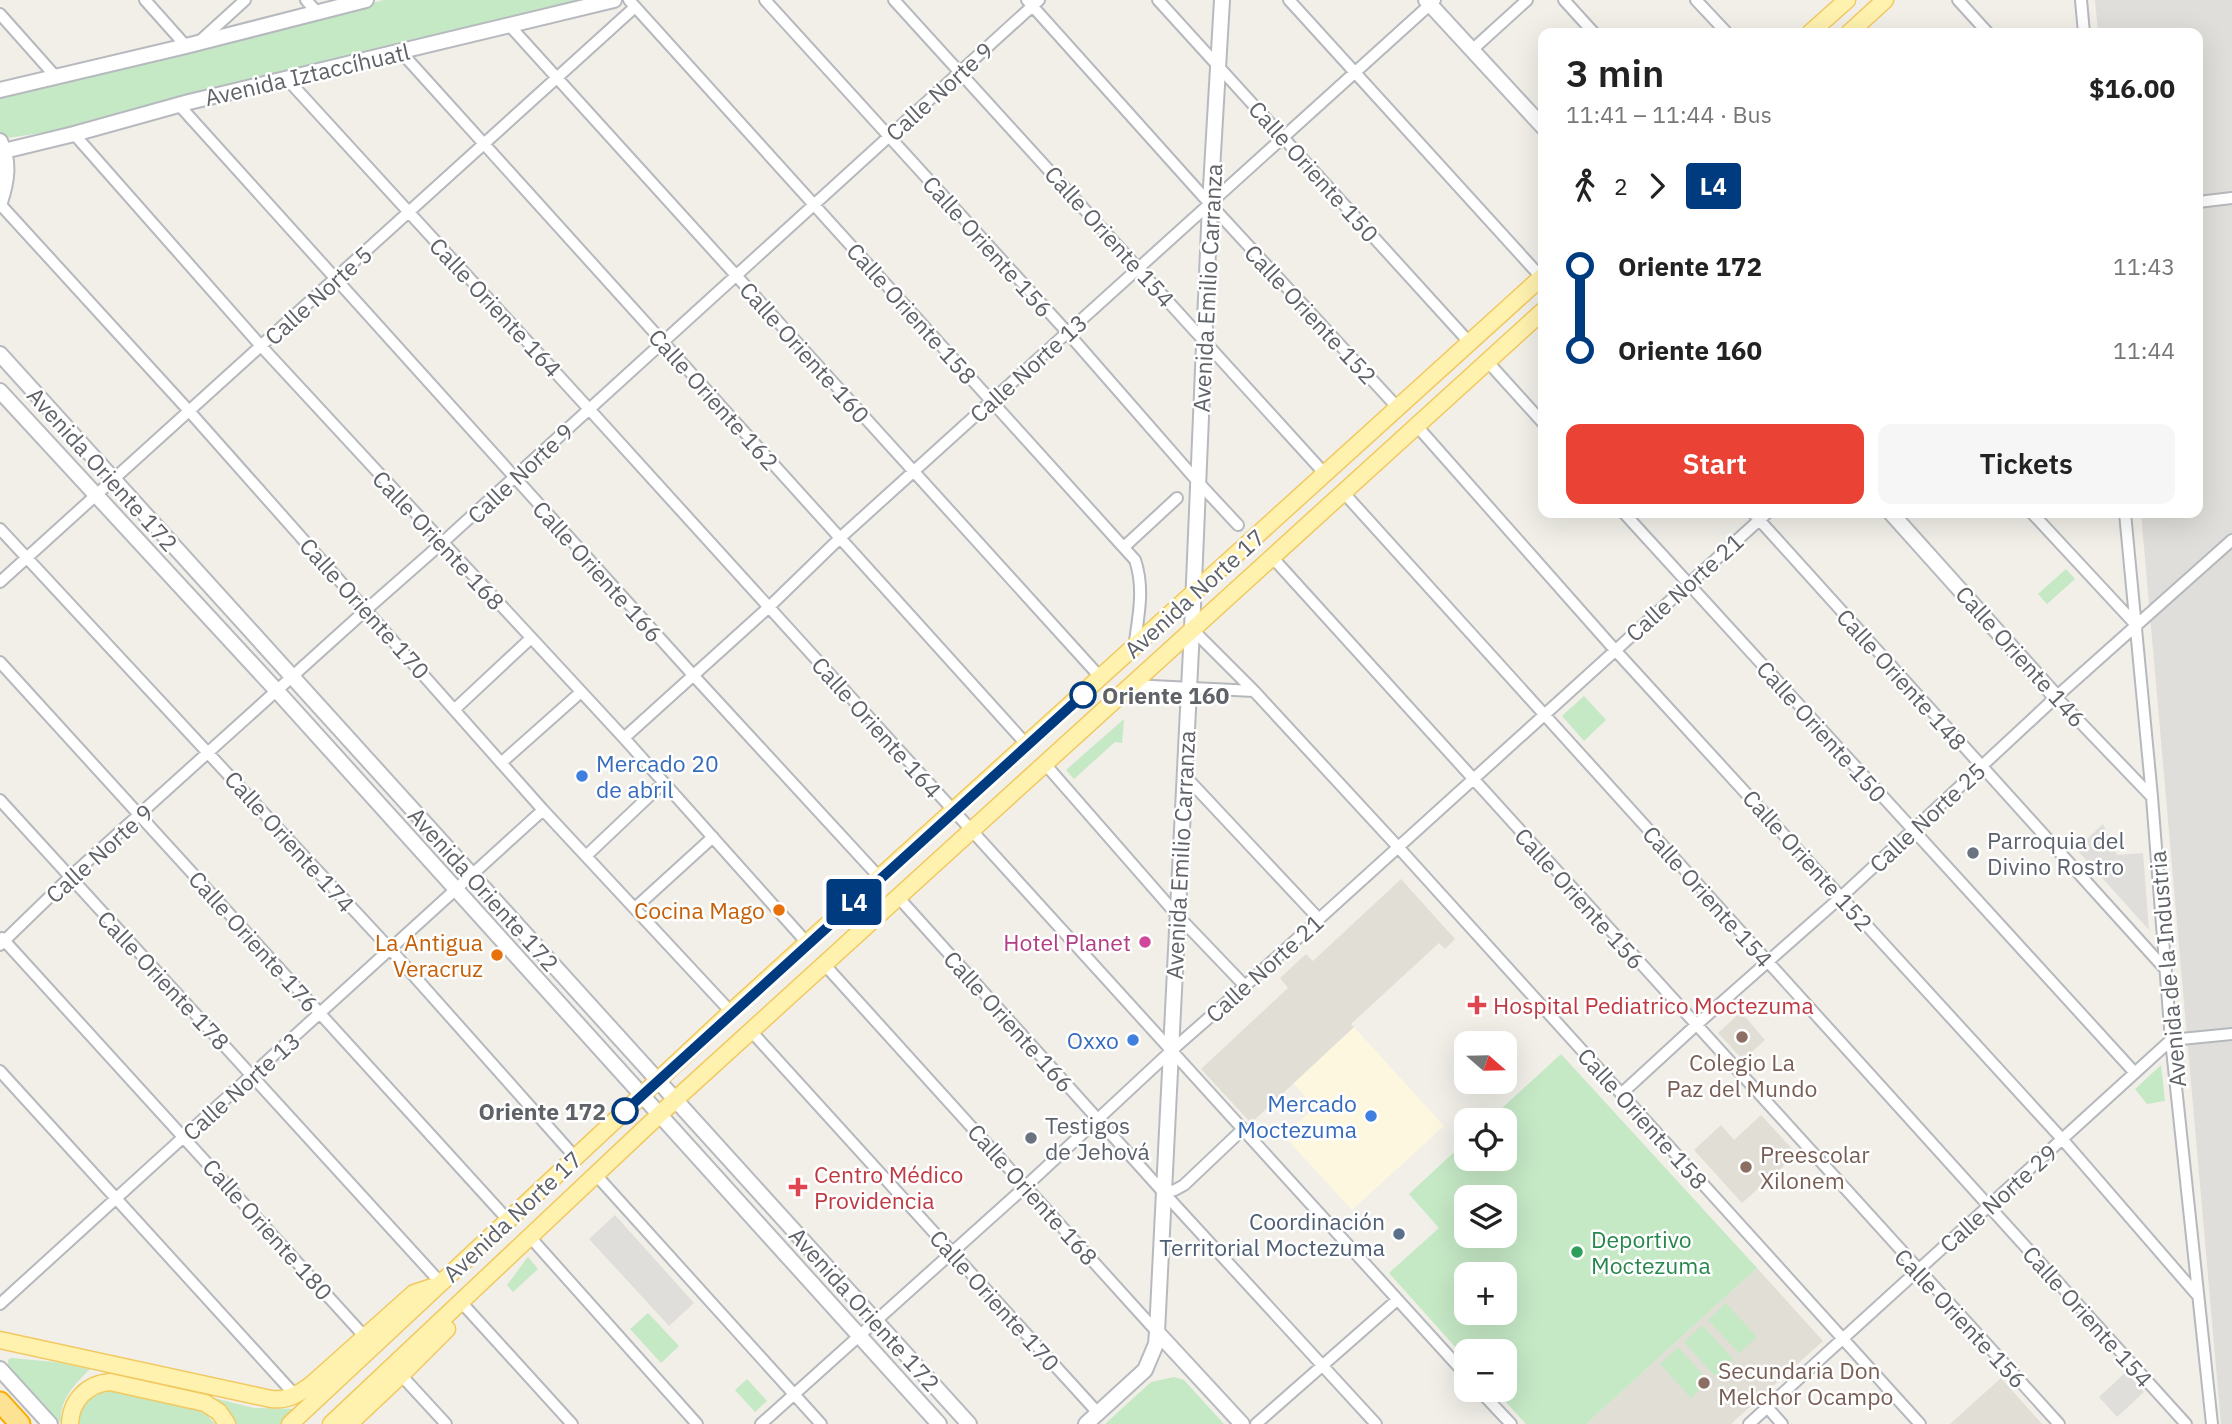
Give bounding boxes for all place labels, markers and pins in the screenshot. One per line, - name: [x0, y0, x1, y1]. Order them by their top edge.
- place label: Oriente 160: [1102, 680, 1230, 710]
- marker: Oriente 160: [1070, 682, 1096, 708]
- place label: Mercado 20 de abril: [596, 748, 719, 804]
- marker: Mercado 20 de abril: [574, 768, 590, 784]
- place label: Parroquia del Divino Rostro: [1987, 825, 2125, 881]
- marker: Parroquia del Divino Rostro: [1965, 845, 1981, 861]
- place label: Cocina Mago: [634, 895, 765, 925]
- marker: Cocina Mago: [771, 902, 787, 918]
- place label: La Antigua Veracruz: [375, 927, 483, 983]
- place label: Hotel Planet: [1003, 927, 1131, 957]
- marker: Hotel Planet: [1137, 934, 1153, 950]
- marker: La Antigua Veracruz: [489, 947, 505, 963]
- place label: Hospital Pediatrico Moctezuma: [1493, 990, 1814, 1020]
- marker: Hospital Pediatrico Moctezuma: [1467, 995, 1487, 1015]
- place label: Oxxo: [1067, 1025, 1119, 1055]
- marker: Colegio La Paz del Mundo: [1734, 1029, 1750, 1045]
- marker: Oxxo: [1125, 1032, 1141, 1048]
- place label: Colegio La Paz del Mundo: [1667, 1047, 1817, 1103]
- place label: Mercado Moctezuma: [1237, 1088, 1357, 1144]
- place label: Oriente 172: [479, 1096, 606, 1126]
- marker: Oriente 172: [612, 1098, 638, 1124]
- marker: Mercado Moctezuma: [1363, 1108, 1379, 1124]
- place label: Testigos de Jehová: [1045, 1110, 1150, 1166]
- marker: Testigos de Jehová: [1023, 1130, 1039, 1146]
- place label: Preescolar Xilonem: [1760, 1139, 1870, 1195]
- place label: Centro Médico Providencia: [814, 1159, 963, 1215]
- marker: Preescolar Xilonem: [1738, 1159, 1754, 1175]
- marker: Centro Médico Providencia: [788, 1177, 808, 1197]
- place label: Coordinación Territorial Moctezuma: [1159, 1206, 1385, 1262]
- place label: Deportivo Moctezuma: [1591, 1224, 1711, 1280]
- marker: Coordinación Territorial Moctezuma: [1391, 1226, 1407, 1242]
- marker: Deportivo Moctezuma: [1569, 1244, 1585, 1260]
- place label: Secundaria Don Melchor Ocampo: [1718, 1355, 1893, 1411]
- marker: Secundaria Don Melchor Ocampo: [1696, 1375, 1712, 1391]

